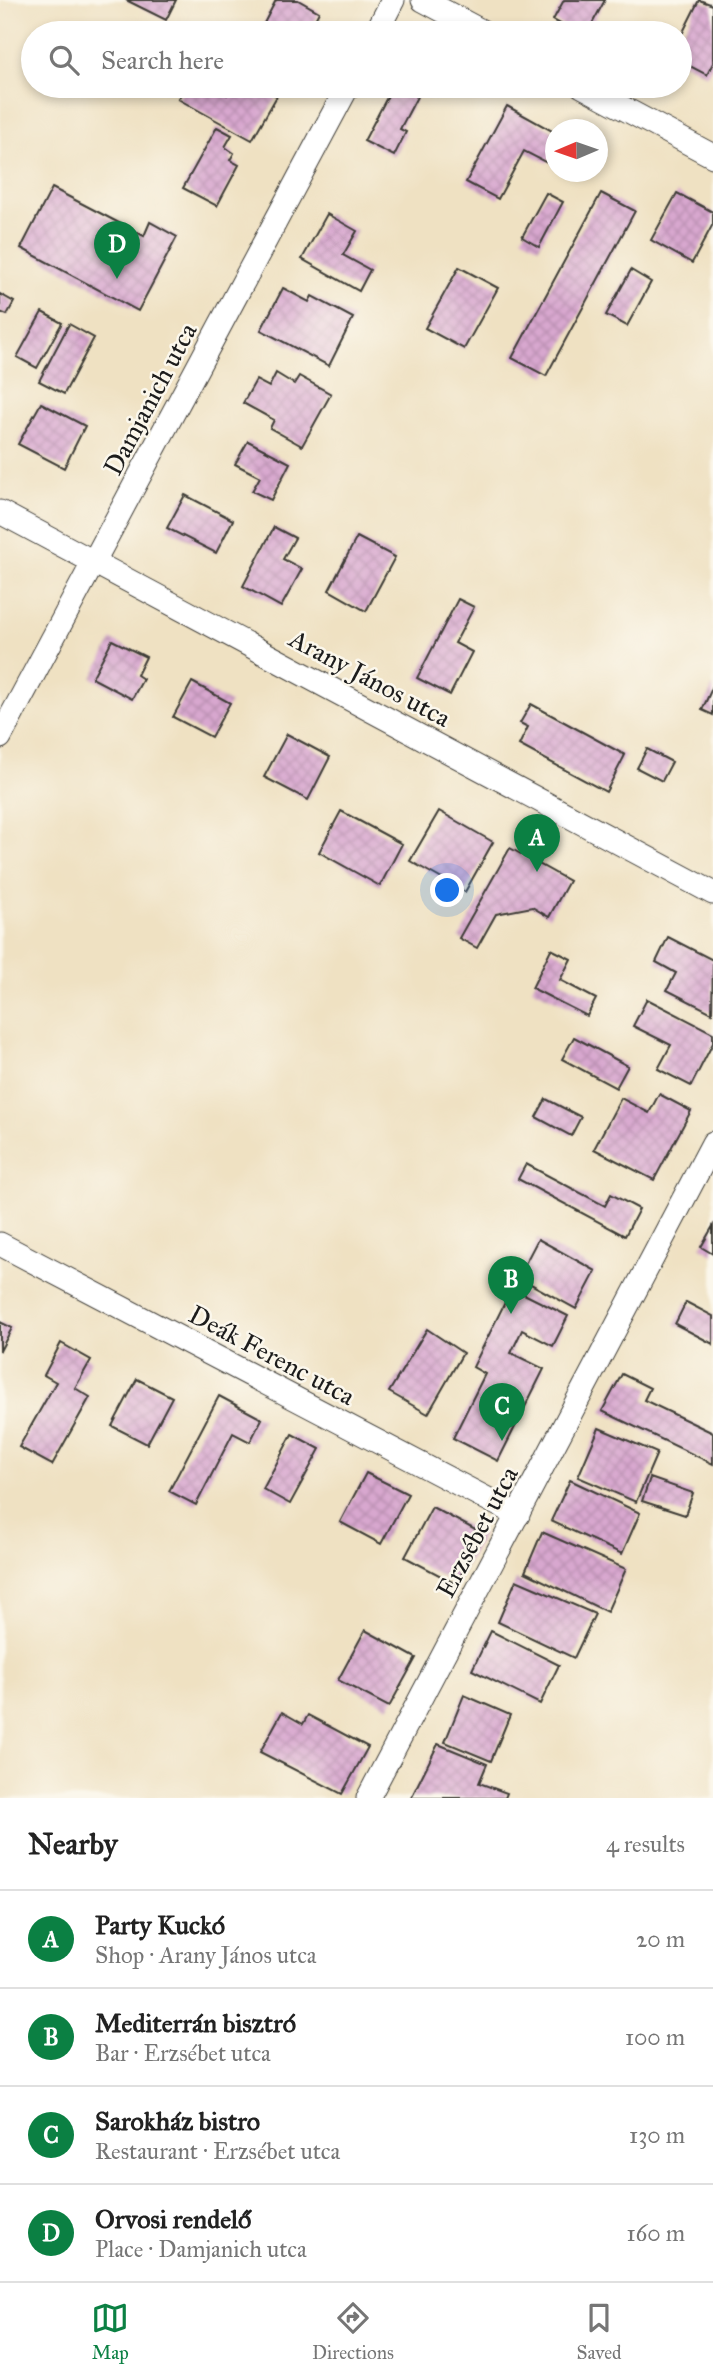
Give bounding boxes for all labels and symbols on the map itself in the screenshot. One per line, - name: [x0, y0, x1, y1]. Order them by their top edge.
- north arrow: [545, 119, 608, 182]
- pin: D: [94, 221, 140, 279]
- street label: Damjanich utca: [96, 317, 204, 481]
- street label: Arany János utca: [283, 622, 456, 734]
- pin: A: [514, 814, 560, 872]
- your location: [430, 873, 464, 907]
- pin: B: [488, 1256, 534, 1314]
- street label: Deák Ferenc utca: [184, 1298, 360, 1412]
- pin: C: [479, 1383, 525, 1441]
- street label: Erzsébet utca: [429, 1461, 525, 1603]

